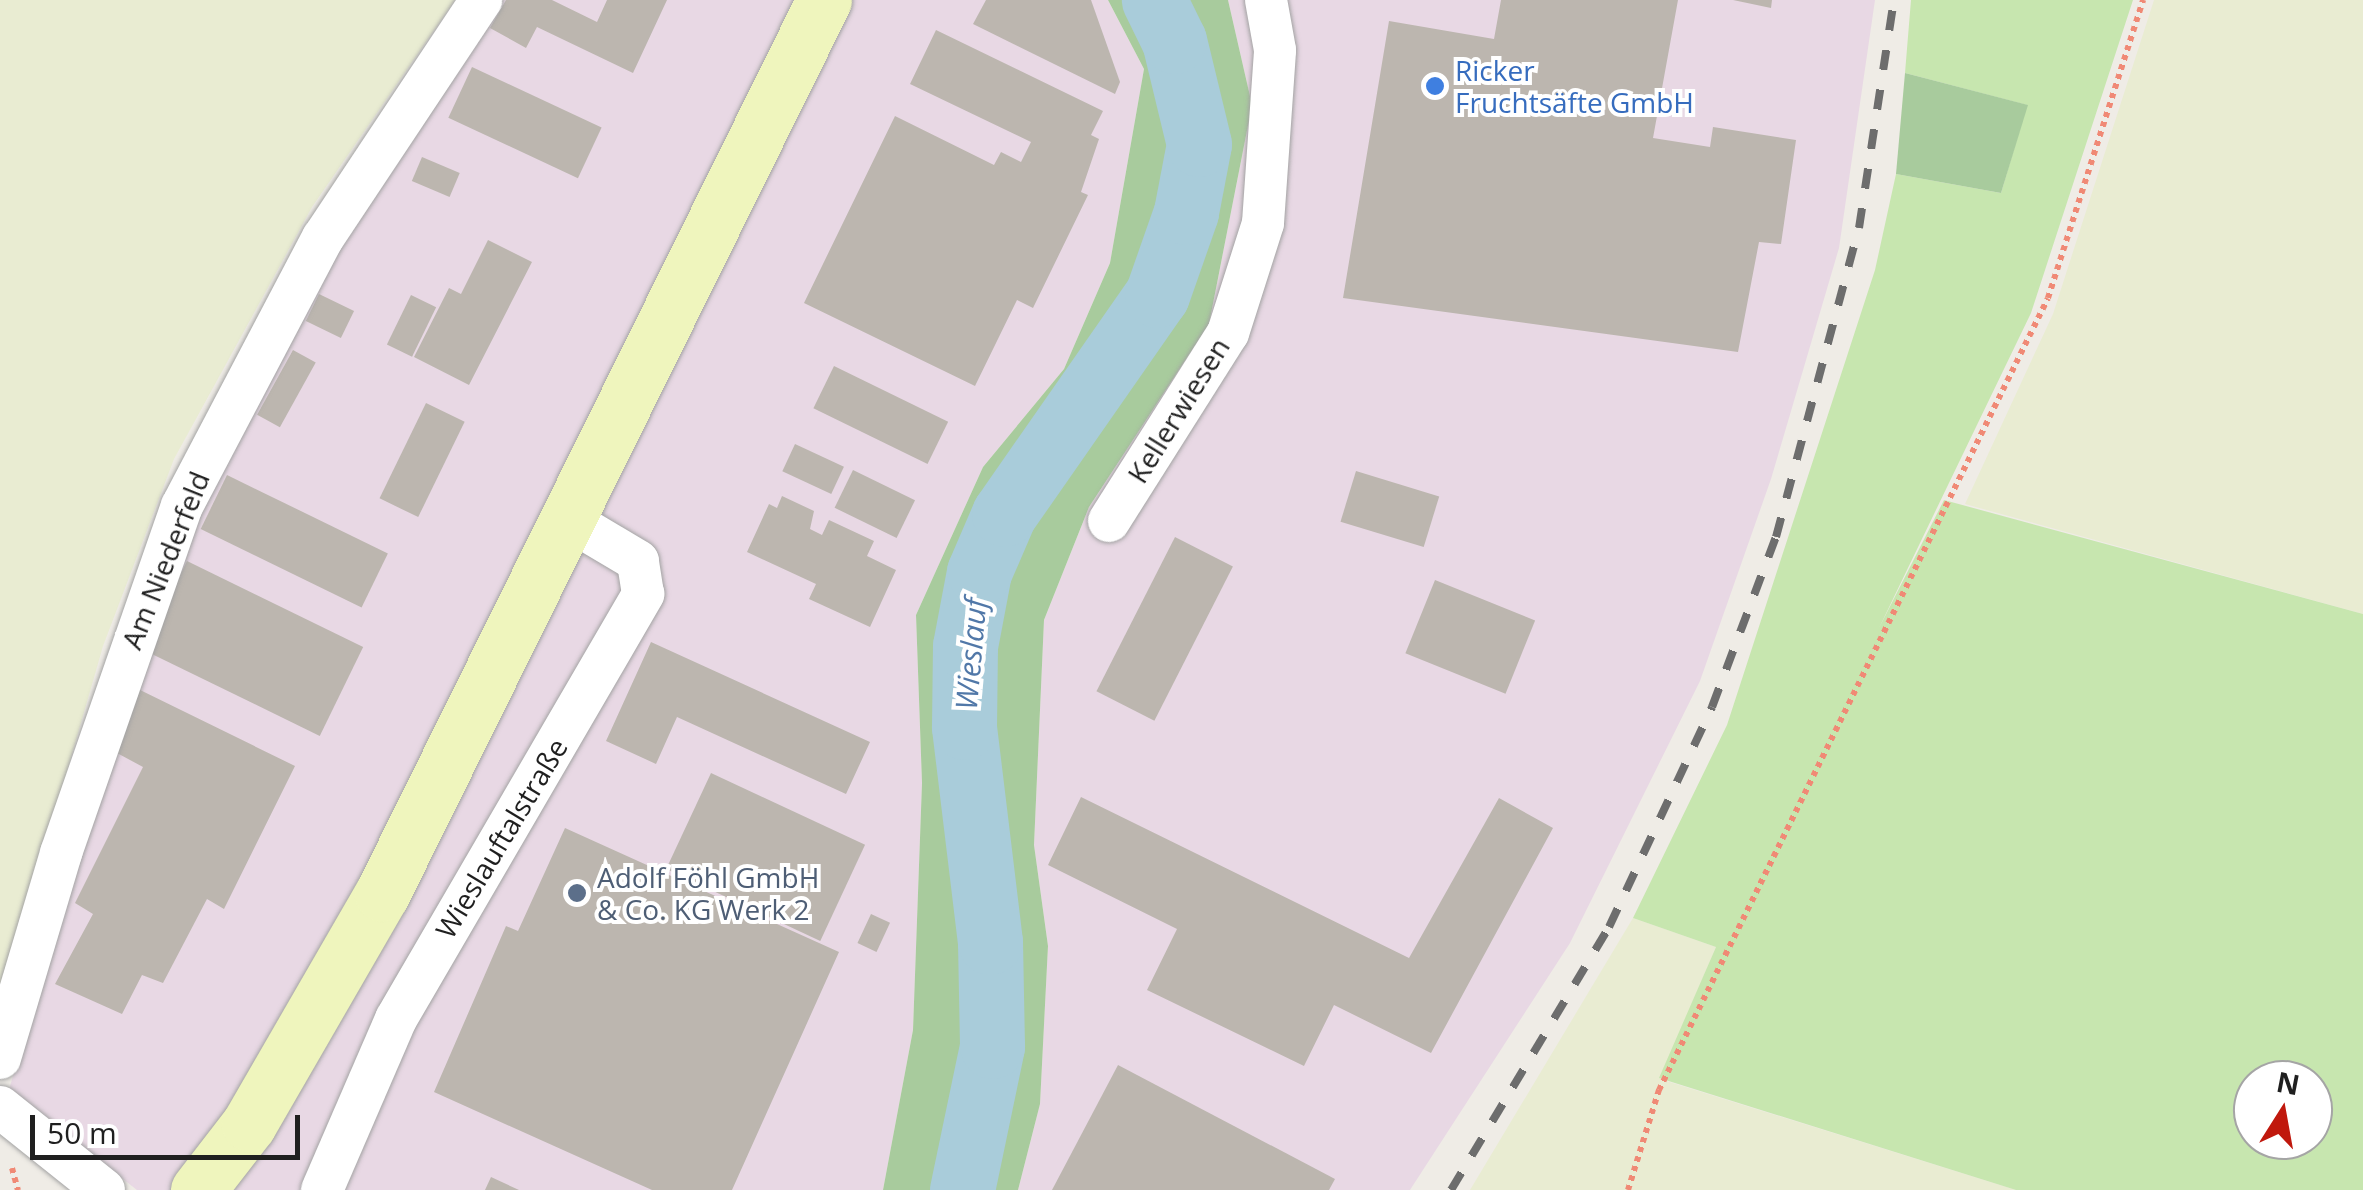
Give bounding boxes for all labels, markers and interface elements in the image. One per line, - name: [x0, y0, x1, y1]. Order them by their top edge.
- place label: Ricker Fruchtsäfte GmbH: [1455, 53, 1694, 119]
- marker: Ricker Fruchtsäfte GmbH: [1424, 75, 1446, 97]
- street label: Kellerwiesen: [1120, 331, 1236, 489]
- street label: Am Niederfeld: [114, 466, 216, 654]
- water label: Wieslauf: [948, 597, 994, 711]
- street label: Wieslauftalstraße: [428, 732, 574, 944]
- place label: Adolf Föhl GmbH & Co. KG Werk 2: [597, 860, 819, 926]
- marker: Adolf Föhl GmbH & Co. KG Werk 2: [566, 882, 588, 904]
- north arrow: [2233, 1060, 2333, 1160]
- text: N: [2274, 1062, 2303, 1103]
- scale bar: [35, 1095, 305, 1157]
- text: 50 m: [47, 1112, 117, 1153]

